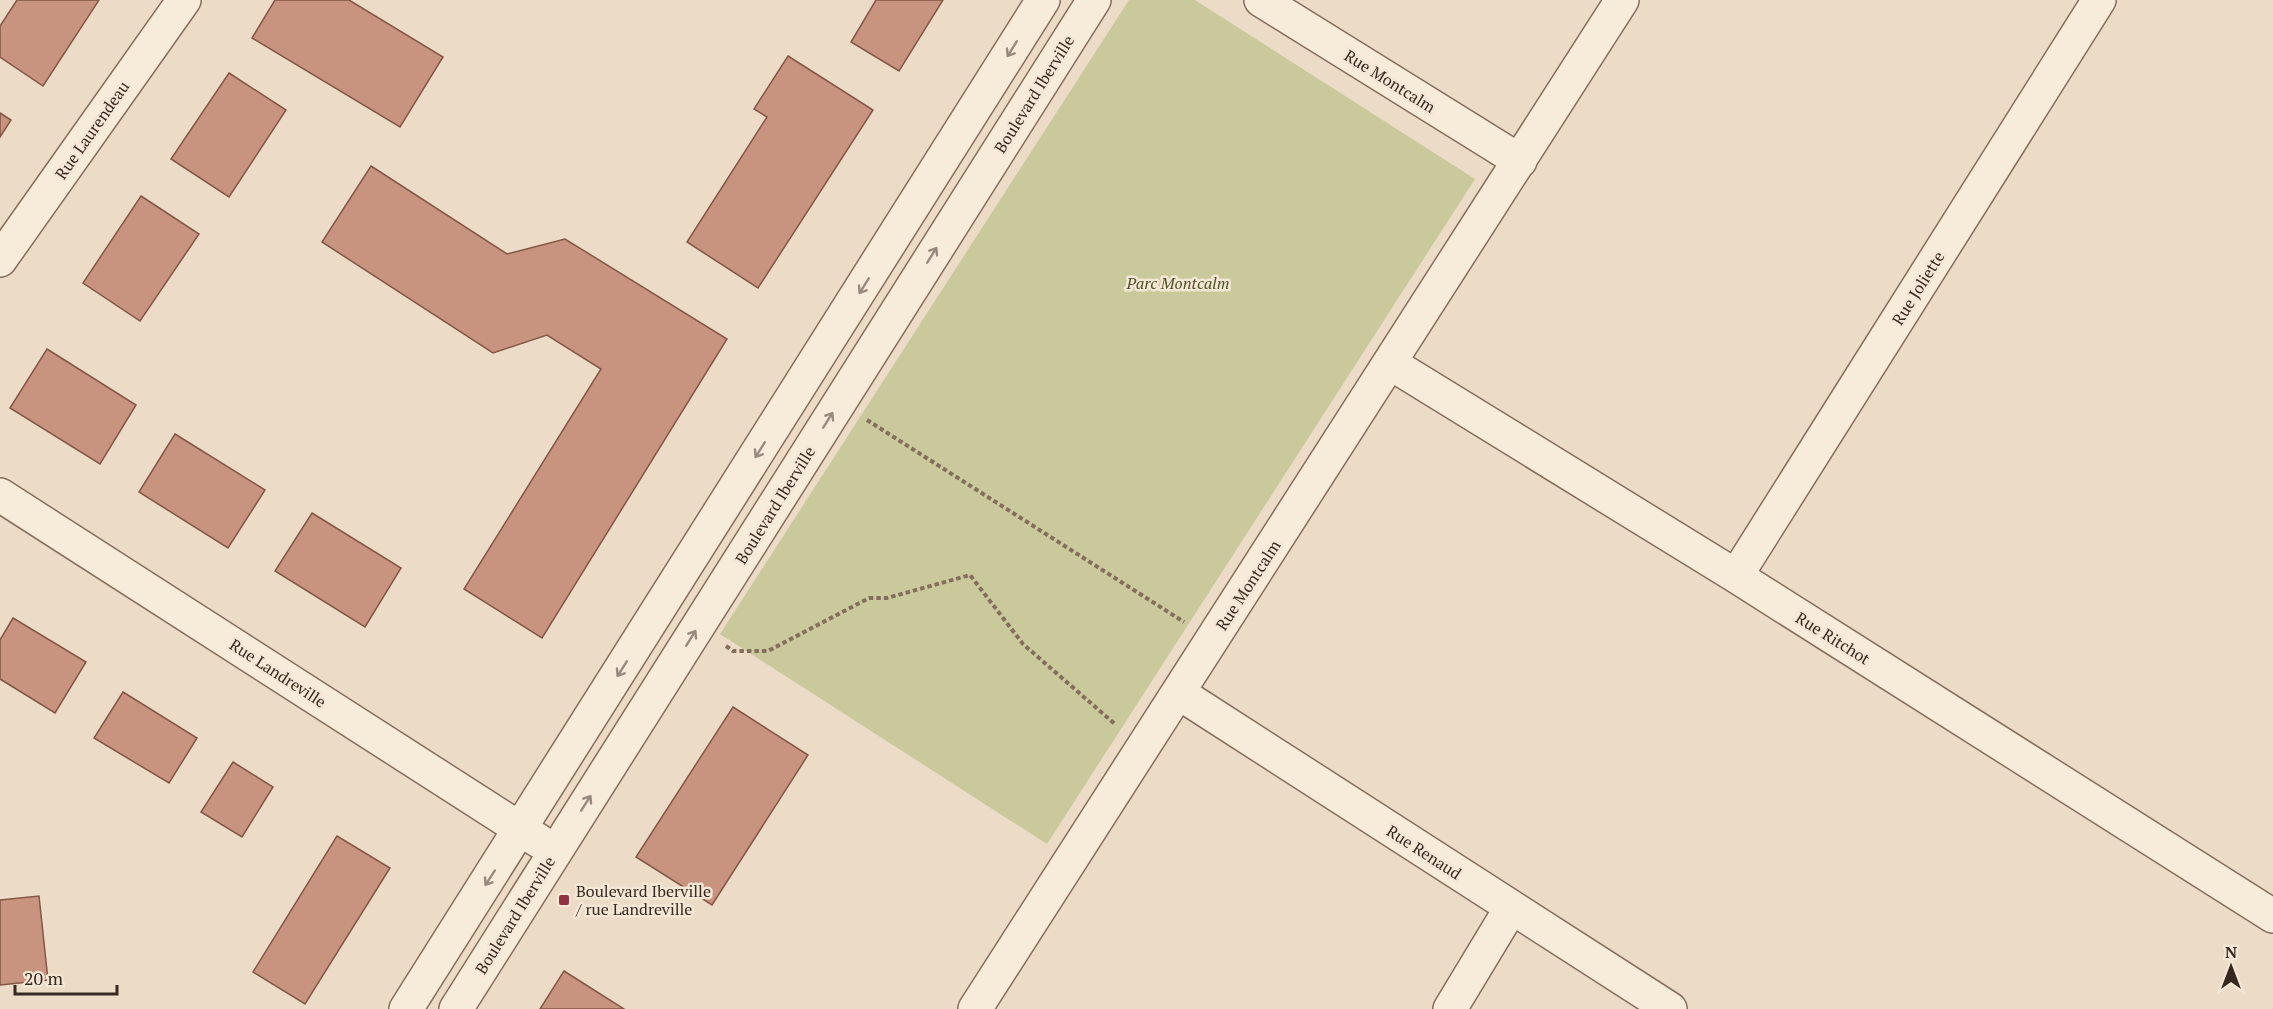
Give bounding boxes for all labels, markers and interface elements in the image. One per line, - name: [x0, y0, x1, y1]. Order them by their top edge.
- street label: Boulevard Iberville: [989, 31, 1079, 157]
- one-way arrow: [1006, 41, 1019, 58]
- street label: Rue Montcalm: [1340, 44, 1440, 118]
- street label: Rue Laurendeau: [50, 76, 134, 184]
- one-way arrow: [927, 247, 939, 264]
- street label: Rue Joliette: [1887, 247, 1949, 329]
- park label: Parc Montcalm: [1125, 272, 1230, 294]
- one-way arrow: [857, 277, 870, 294]
- one-way arrow: [823, 412, 835, 429]
- street label: Boulevard Iberville: [730, 442, 820, 568]
- one-way arrow: [753, 442, 766, 459]
- street label: Rue Montcalm: [1211, 535, 1286, 634]
- street label: Rue Ritchot: [1792, 606, 1874, 670]
- one-way arrow: [685, 630, 697, 647]
- street label: Rue Landreville: [225, 634, 331, 712]
- one-way arrow: [616, 660, 628, 677]
- one-way arrow: [581, 795, 593, 812]
- street label: Rue Renaud: [1382, 820, 1466, 884]
- street label: Boulevard Iberville: [470, 852, 560, 978]
- one-way arrow: [483, 869, 495, 886]
- place label: Boulevard Iberville / rue Landreville: [575, 880, 711, 920]
- marker: Boulevard Iberville / rue Landreville: [557, 893, 571, 907]
- north arrow: [2201, 937, 2261, 997]
- text: N: [2225, 941, 2237, 963]
- scale bar: [15, 958, 117, 996]
- text: 20 m: [24, 966, 64, 990]

